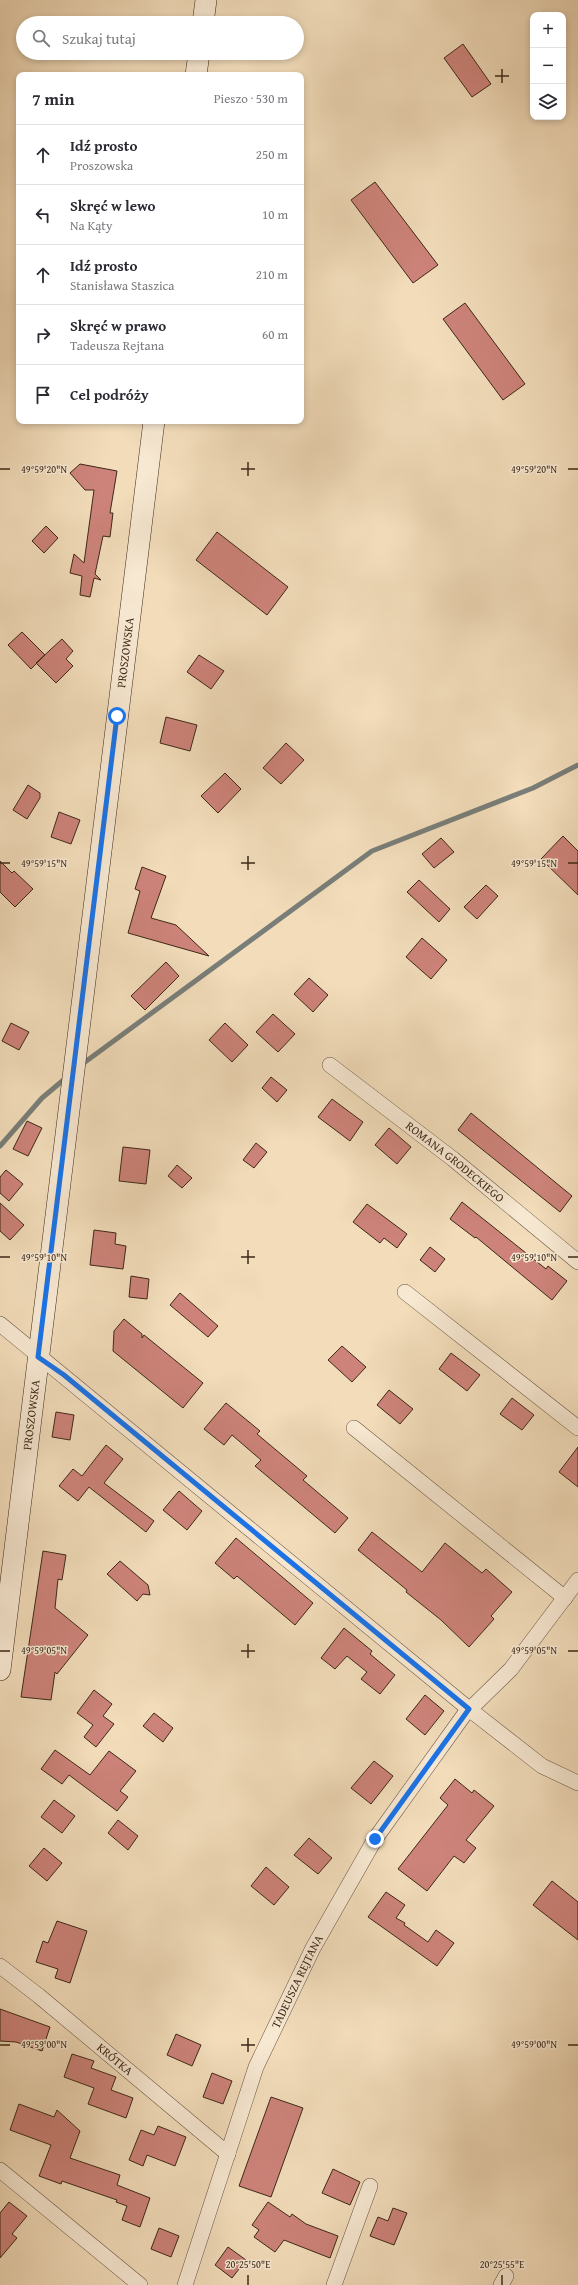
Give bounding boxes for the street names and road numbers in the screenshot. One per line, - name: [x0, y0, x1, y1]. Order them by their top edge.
- street label: PROSZOWSKA: [112, 616, 138, 689]
- street label: ROMANA GRODECKIEGO: [402, 1117, 508, 1206]
- street label: PROSZOWSKA: [18, 1378, 44, 1451]
- street label: TADEUSZA REJTANA: [267, 1931, 327, 2031]
- street label: KRÓTKA: [93, 2039, 137, 2080]

